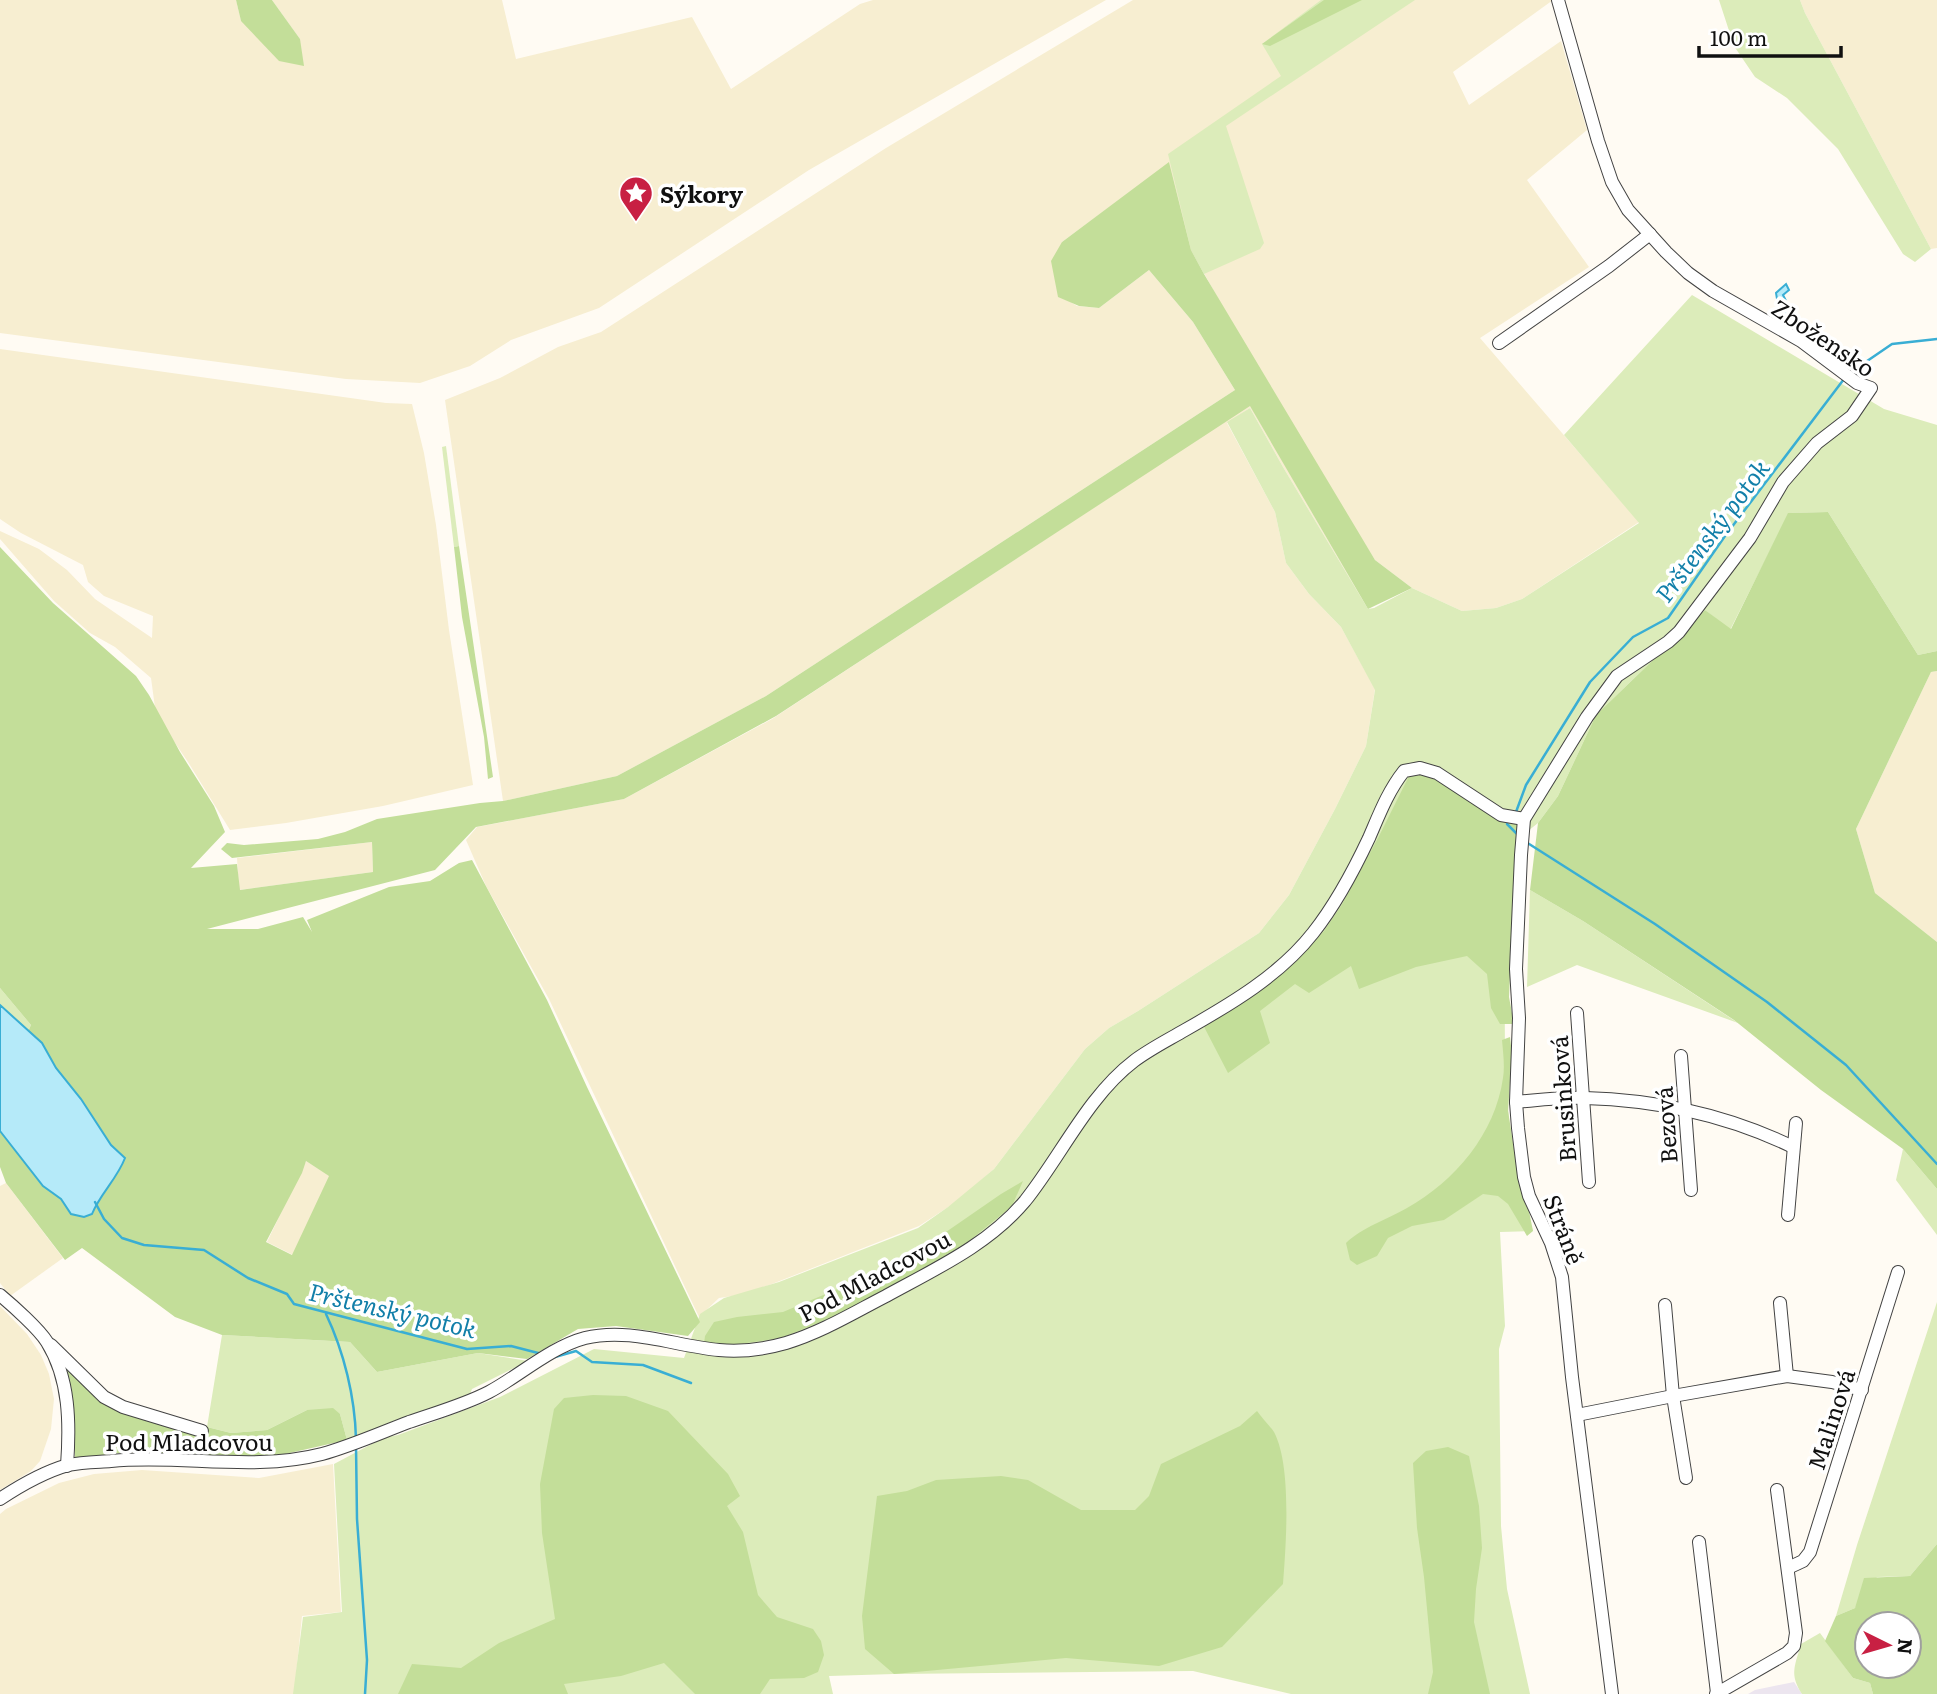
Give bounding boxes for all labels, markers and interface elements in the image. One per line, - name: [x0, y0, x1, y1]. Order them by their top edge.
- scale bar: [1699, 14, 1841, 58]
- text: 100 m: [1710, 21, 1767, 52]
- place icon: Sýkory: [617, 174, 655, 223]
- place label: Sýkory: [660, 176, 743, 210]
- street label: Zbožensko: [1766, 290, 1882, 384]
- water label: Prštenský potok: [1646, 451, 1777, 609]
- street label: Brusinková: [1541, 1034, 1583, 1163]
- street label: Bezová: [1645, 1085, 1685, 1165]
- street label: Stráně: [1536, 1189, 1594, 1269]
- street label: Pod Mladcovou: [792, 1221, 956, 1329]
- water label: Prštenský potok: [306, 1273, 481, 1345]
- street label: Malinová: [1798, 1364, 1862, 1474]
- street label: Pod Mladcovou: [105, 1424, 273, 1458]
- north arrow: [1853, 1610, 1923, 1680]
- text: N: [1891, 1637, 1921, 1656]

